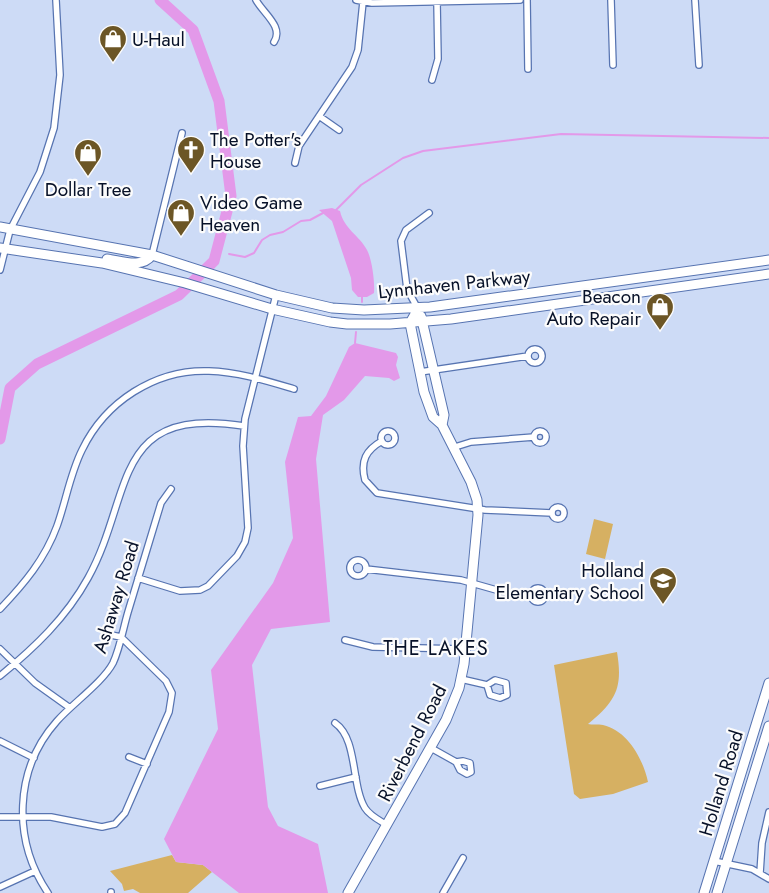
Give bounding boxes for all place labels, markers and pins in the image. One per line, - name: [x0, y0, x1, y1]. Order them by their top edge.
- shop icon: U-Haul: [98, 24, 128, 63]
- place label: U-Haul: [132, 26, 185, 53]
- place label: The Potter's House: [210, 126, 301, 175]
- church icon: The Potter's House: [176, 135, 206, 174]
- shop icon: Dollar Tree: [73, 138, 103, 177]
- place label: Dollar Tree: [45, 176, 131, 203]
- place label: Video Game Heaven: [200, 189, 303, 238]
- shop icon: Video Game Heaven: [166, 198, 196, 237]
- place label: Beacon Auto Repair: [546, 283, 641, 332]
- shop icon: Beacon Auto Repair: [645, 292, 675, 331]
- place label: Holland Elementary School: [495, 557, 644, 606]
- school or university icon: Holland Elementary School: [648, 566, 678, 605]

